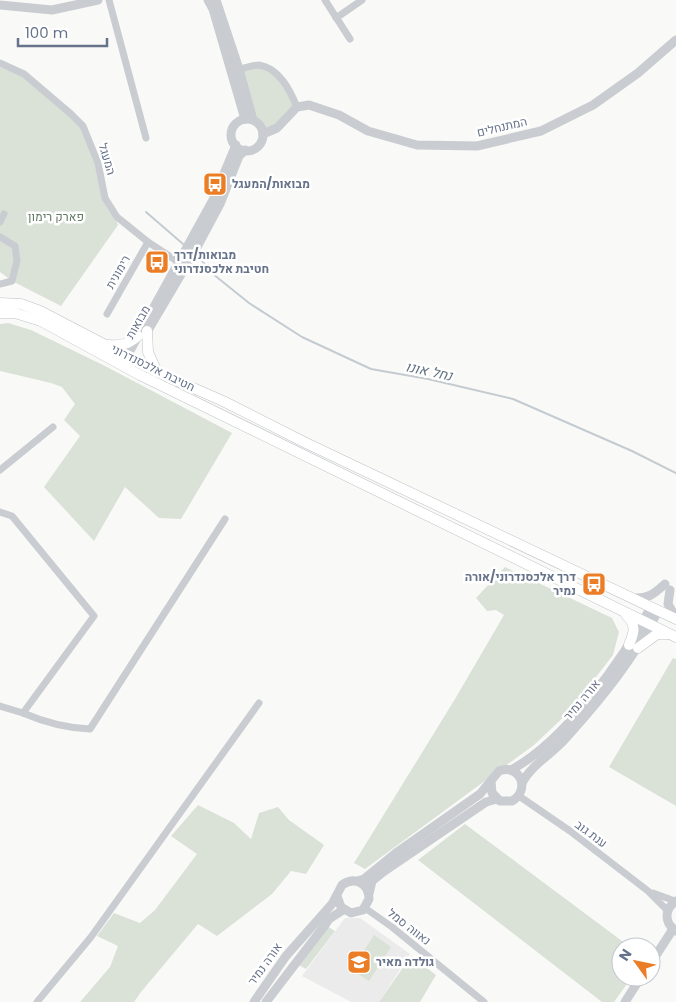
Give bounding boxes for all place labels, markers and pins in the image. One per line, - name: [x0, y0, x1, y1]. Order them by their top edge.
- bus stop icon: מבואות/המעגל: [202, 171, 228, 197]
- place label: מבואות/המעגל: [232, 175, 310, 192]
- place label: מבואות/דרך חטיבת אלכסנדרוני: [174, 246, 269, 277]
- bus stop icon: מבואות/דרך חטיבת אלכסנדרוני: [144, 249, 170, 275]
- place label: דרך אלכסנדרוני/אורה נמיר: [465, 568, 576, 599]
- bus stop icon: דרך אלכסנדרוני/אורה נמיר: [581, 571, 607, 597]
- school or university icon: גולדה מאיר: [346, 949, 372, 975]
- place label: גולדה מאיר: [376, 953, 434, 970]

